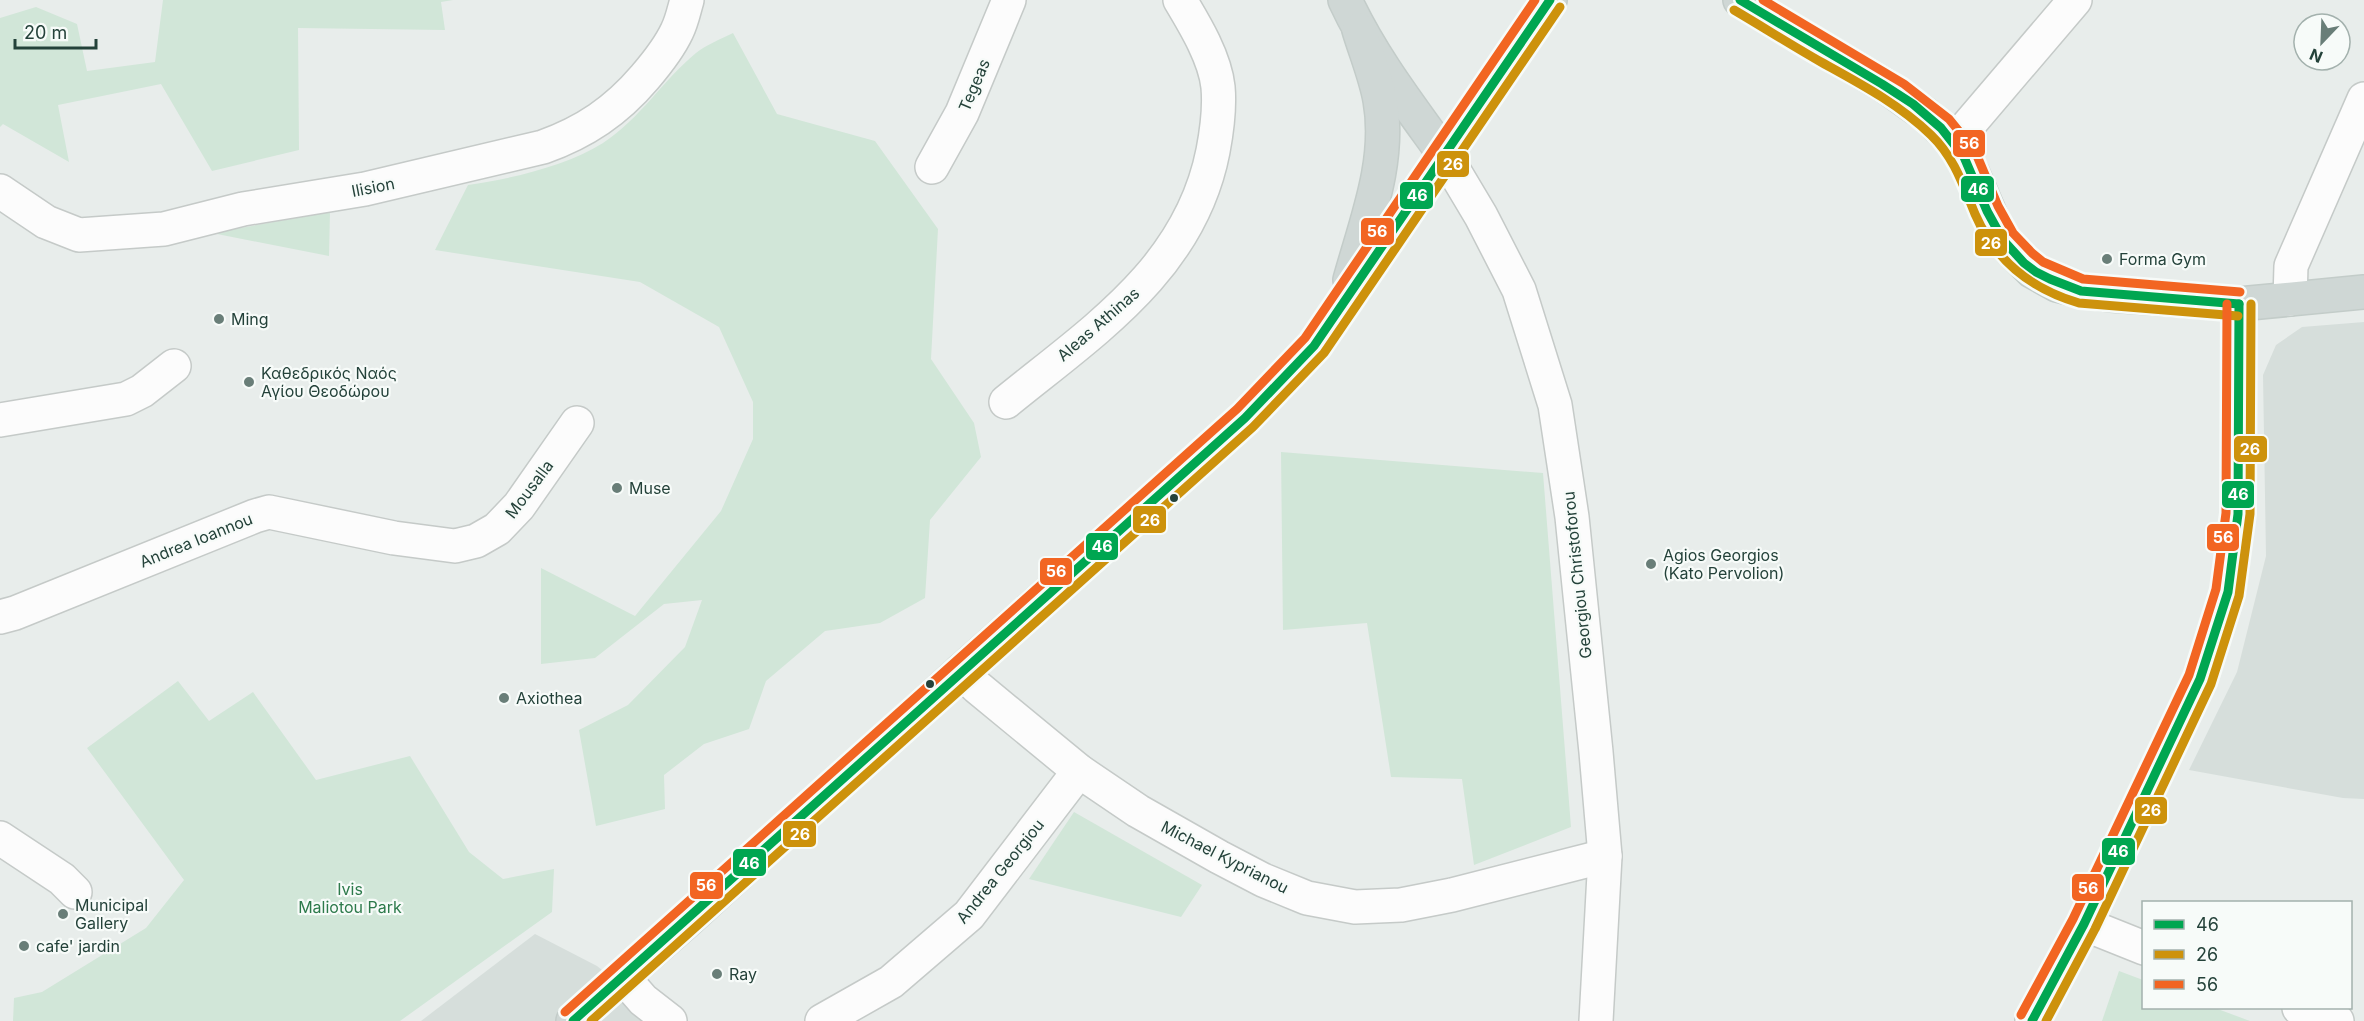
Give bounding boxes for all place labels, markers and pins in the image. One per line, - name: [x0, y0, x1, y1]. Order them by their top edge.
- place label: Forma Gym: [2119, 249, 2206, 269]
- marker: Forma Gym: [2100, 252, 2114, 266]
- place label: Ming: [231, 309, 269, 329]
- marker: Ming: [212, 312, 226, 326]
- place label: Καθεδρικός Ναός Αγίου Θεοδώρου: [261, 363, 397, 401]
- marker: Καθεδρικός Ναός Αγίου Θεοδώρου: [242, 375, 256, 389]
- place label: Muse: [629, 478, 671, 498]
- marker: Muse: [610, 481, 624, 495]
- unlabelled marker: [1168, 492, 1180, 504]
- place label: Agios Georgios (Kato Pervolion): [1663, 545, 1784, 583]
- marker: Agios Georgios (Kato Pervolion): [1644, 557, 1658, 571]
- unlabelled marker: [924, 678, 936, 690]
- place label: Axiothea: [516, 688, 582, 708]
- marker: Axiothea: [497, 691, 511, 705]
- place label: Municipal Gallery: [75, 895, 148, 933]
- marker: Municipal Gallery: [56, 907, 70, 921]
- place label: cafe' jardin: [36, 936, 120, 956]
- marker: cafe' jardin: [17, 939, 31, 953]
- place label: Ray: [729, 964, 757, 984]
- marker: Ray: [710, 967, 724, 981]

